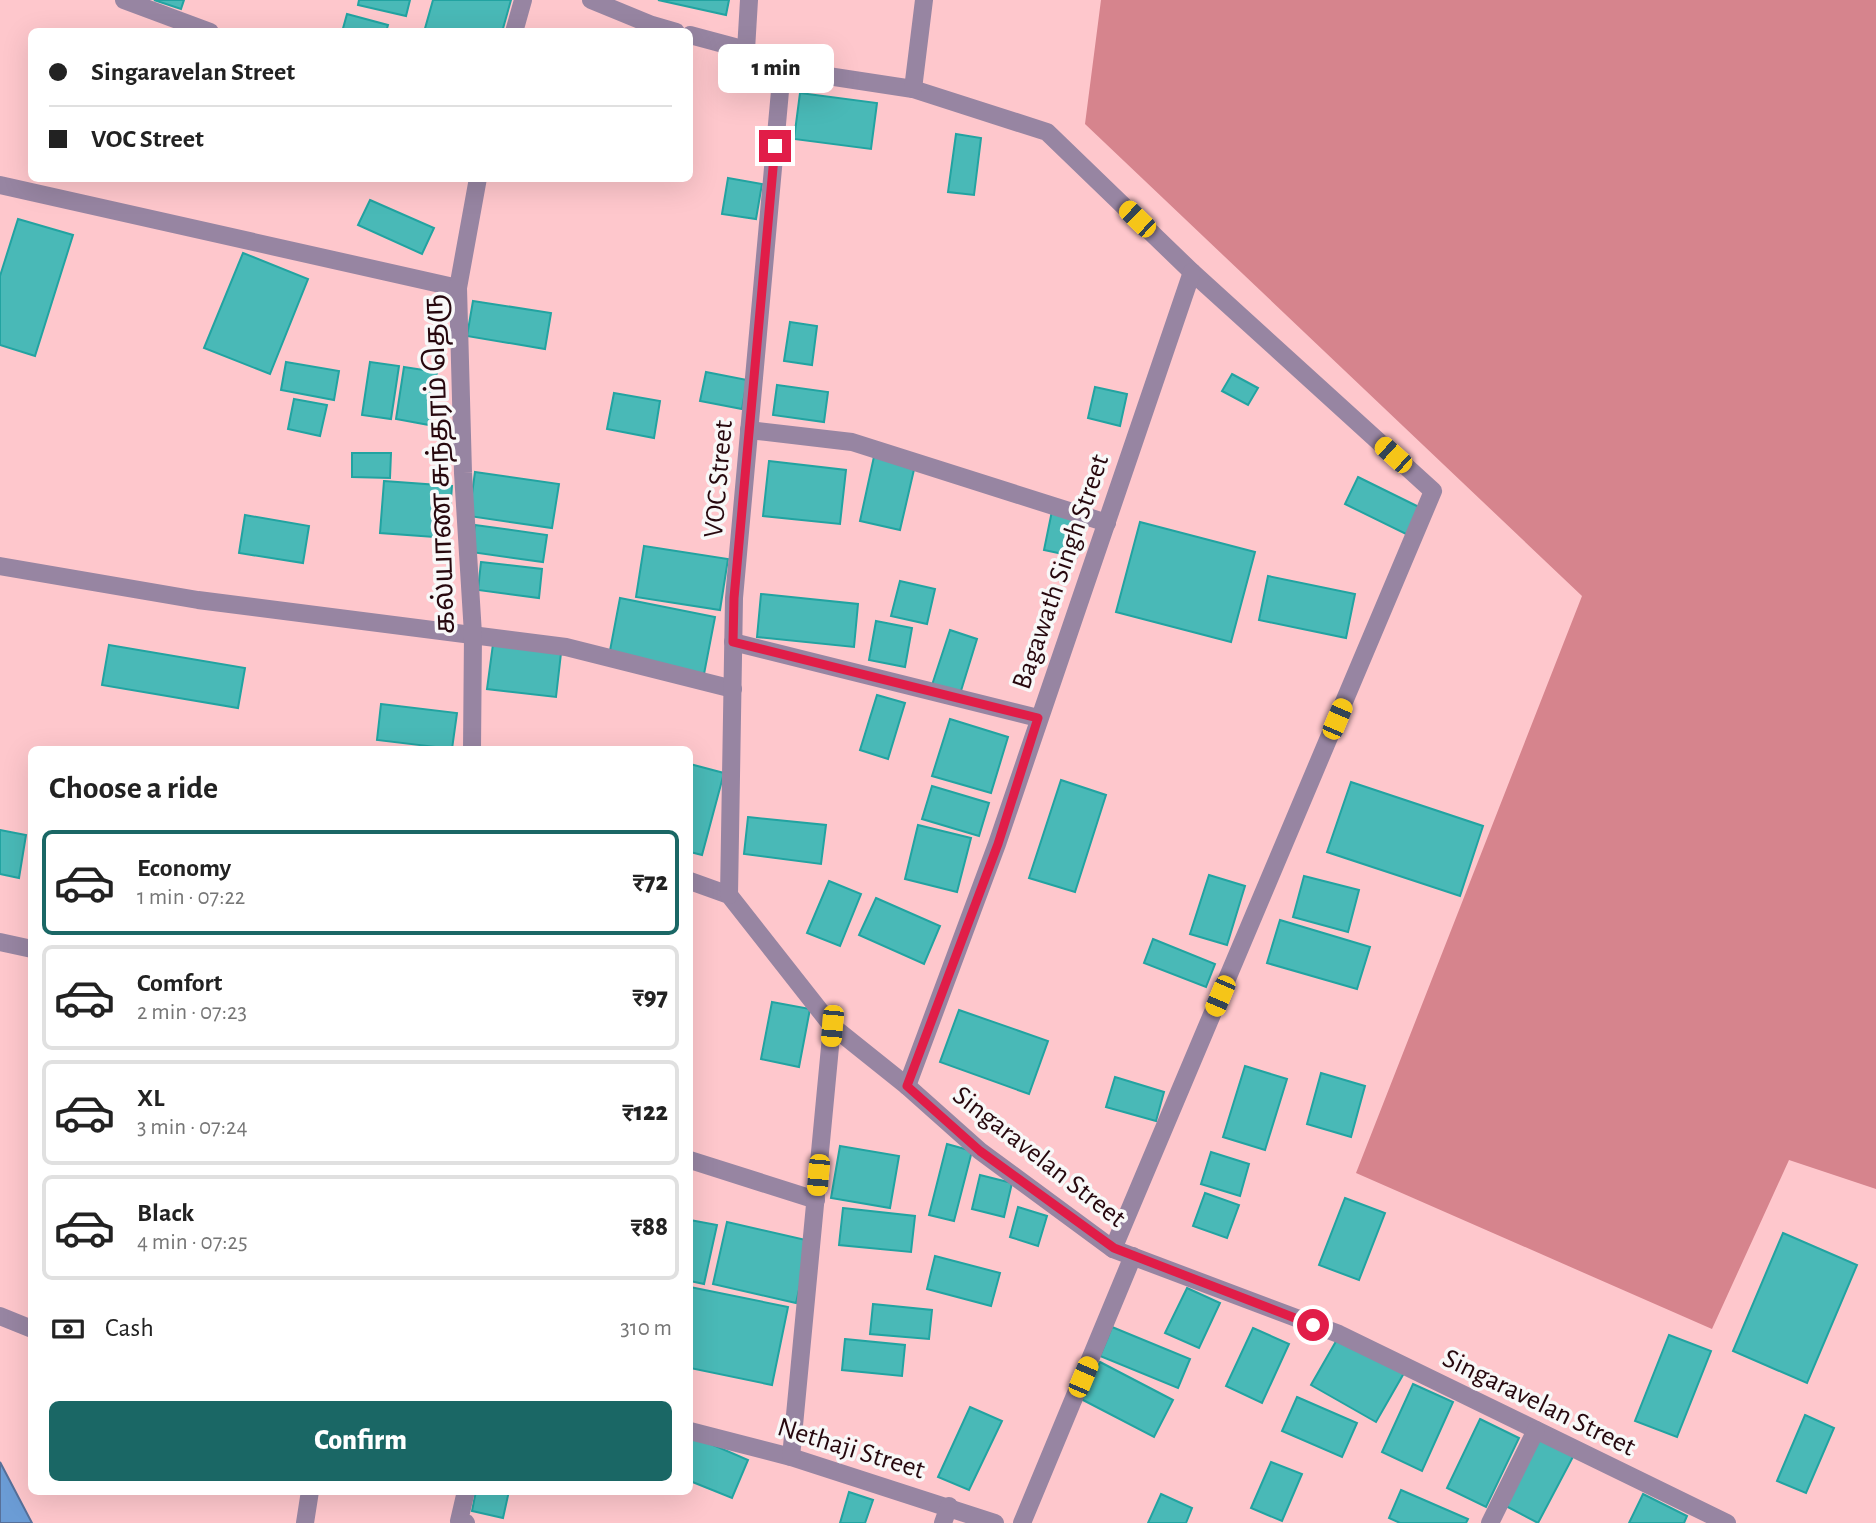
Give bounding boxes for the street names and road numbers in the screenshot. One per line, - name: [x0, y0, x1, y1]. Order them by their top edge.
- street label: கல்யாண சுந்தரம் தெரு: [418, 293, 463, 634]
- street label: VOC Street: [700, 419, 738, 539]
- street label: Bagawath Singh Street: [1008, 451, 1114, 693]
- street label: Singaravelan Street: [947, 1081, 1131, 1233]
- street label: Singaravelan Street: [1438, 1344, 1640, 1462]
- street label: Nethaji Street: [774, 1413, 928, 1485]

